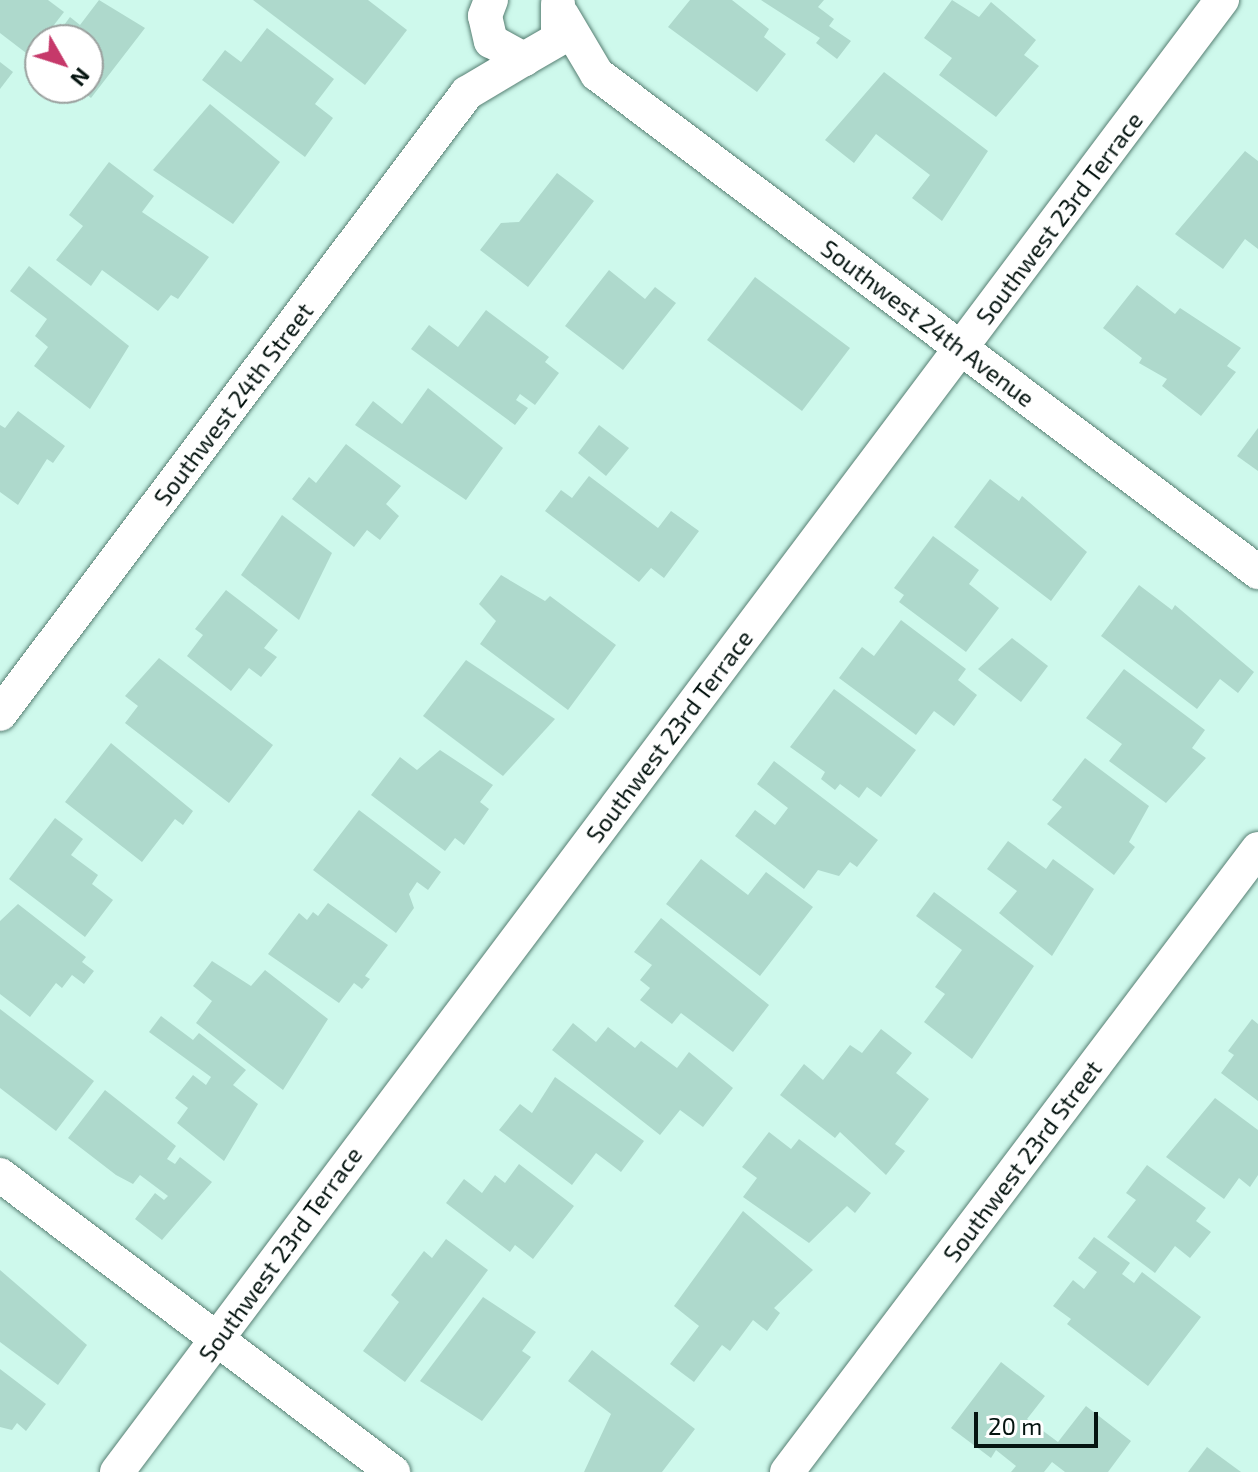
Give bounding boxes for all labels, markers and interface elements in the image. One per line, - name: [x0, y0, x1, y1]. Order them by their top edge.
- north arrow: [24, 24, 104, 104]
- text: N: [66, 63, 96, 92]
- street label: Southwest 23rd Terrace: [969, 106, 1149, 330]
- street label: Southwest 24th Avenue: [815, 233, 1041, 413]
- street label: Southwest 24th Street: [147, 297, 319, 511]
- street label: Southwest 23rd Terrace: [579, 624, 759, 848]
- street label: Southwest 23rd Street: [937, 1054, 1107, 1268]
- street label: Southwest 23rd Terrace: [192, 1141, 368, 1367]
- scale bar: [978, 1396, 1102, 1446]
- text: 20 m: [988, 1411, 1042, 1440]

